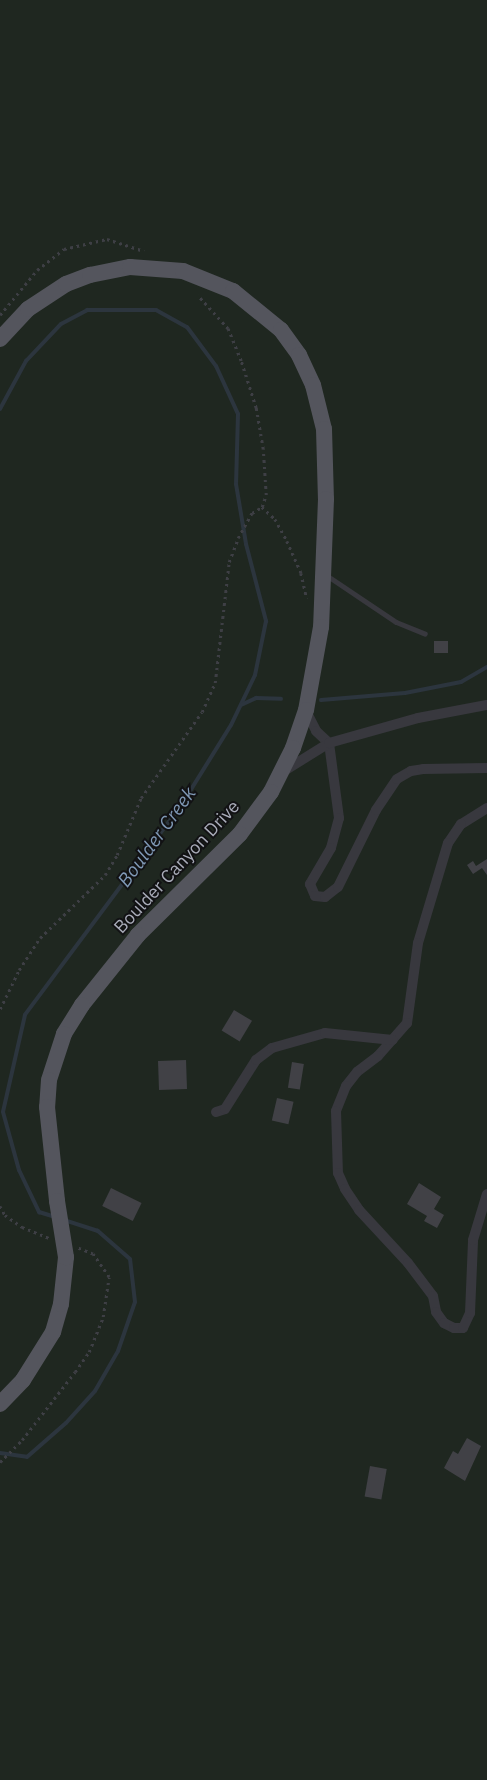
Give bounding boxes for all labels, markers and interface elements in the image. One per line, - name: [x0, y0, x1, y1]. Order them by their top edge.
- water label: Boulder Creek: [113, 783, 201, 891]
- street label: Boulder Canyon Drive: [110, 796, 244, 938]

